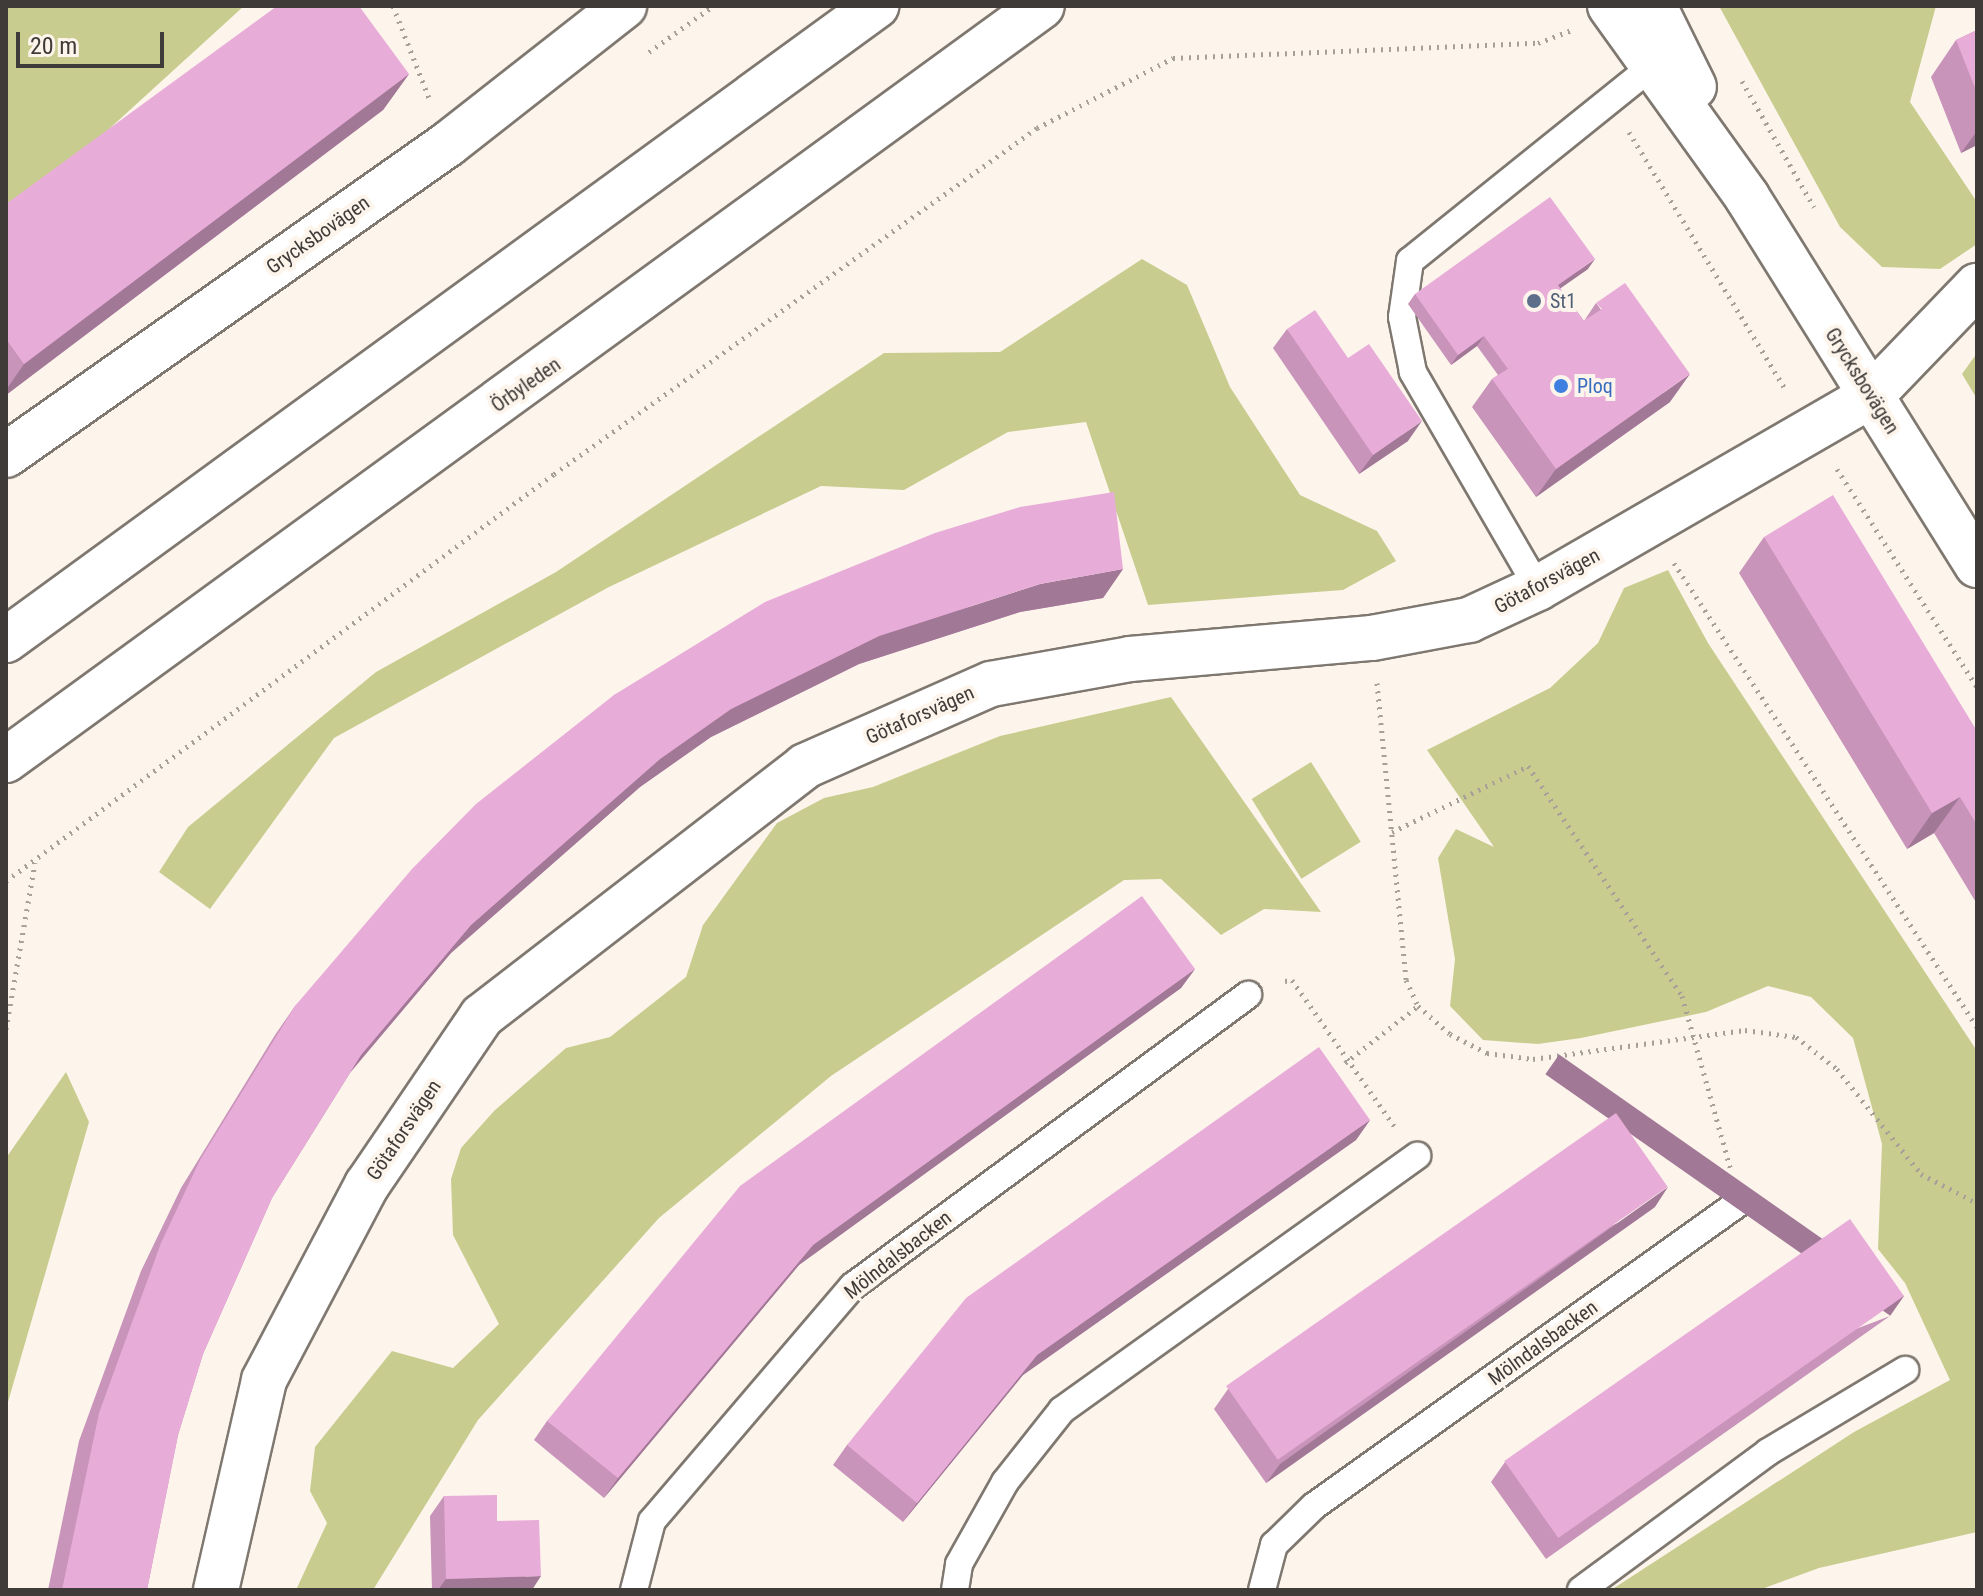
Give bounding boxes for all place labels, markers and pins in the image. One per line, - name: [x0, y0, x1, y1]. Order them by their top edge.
- place label: St1: [1550, 289, 1576, 313]
- marker: St1: [1525, 292, 1543, 310]
- place label: Ploq: [1577, 374, 1613, 398]
- marker: Ploq: [1552, 377, 1570, 395]

